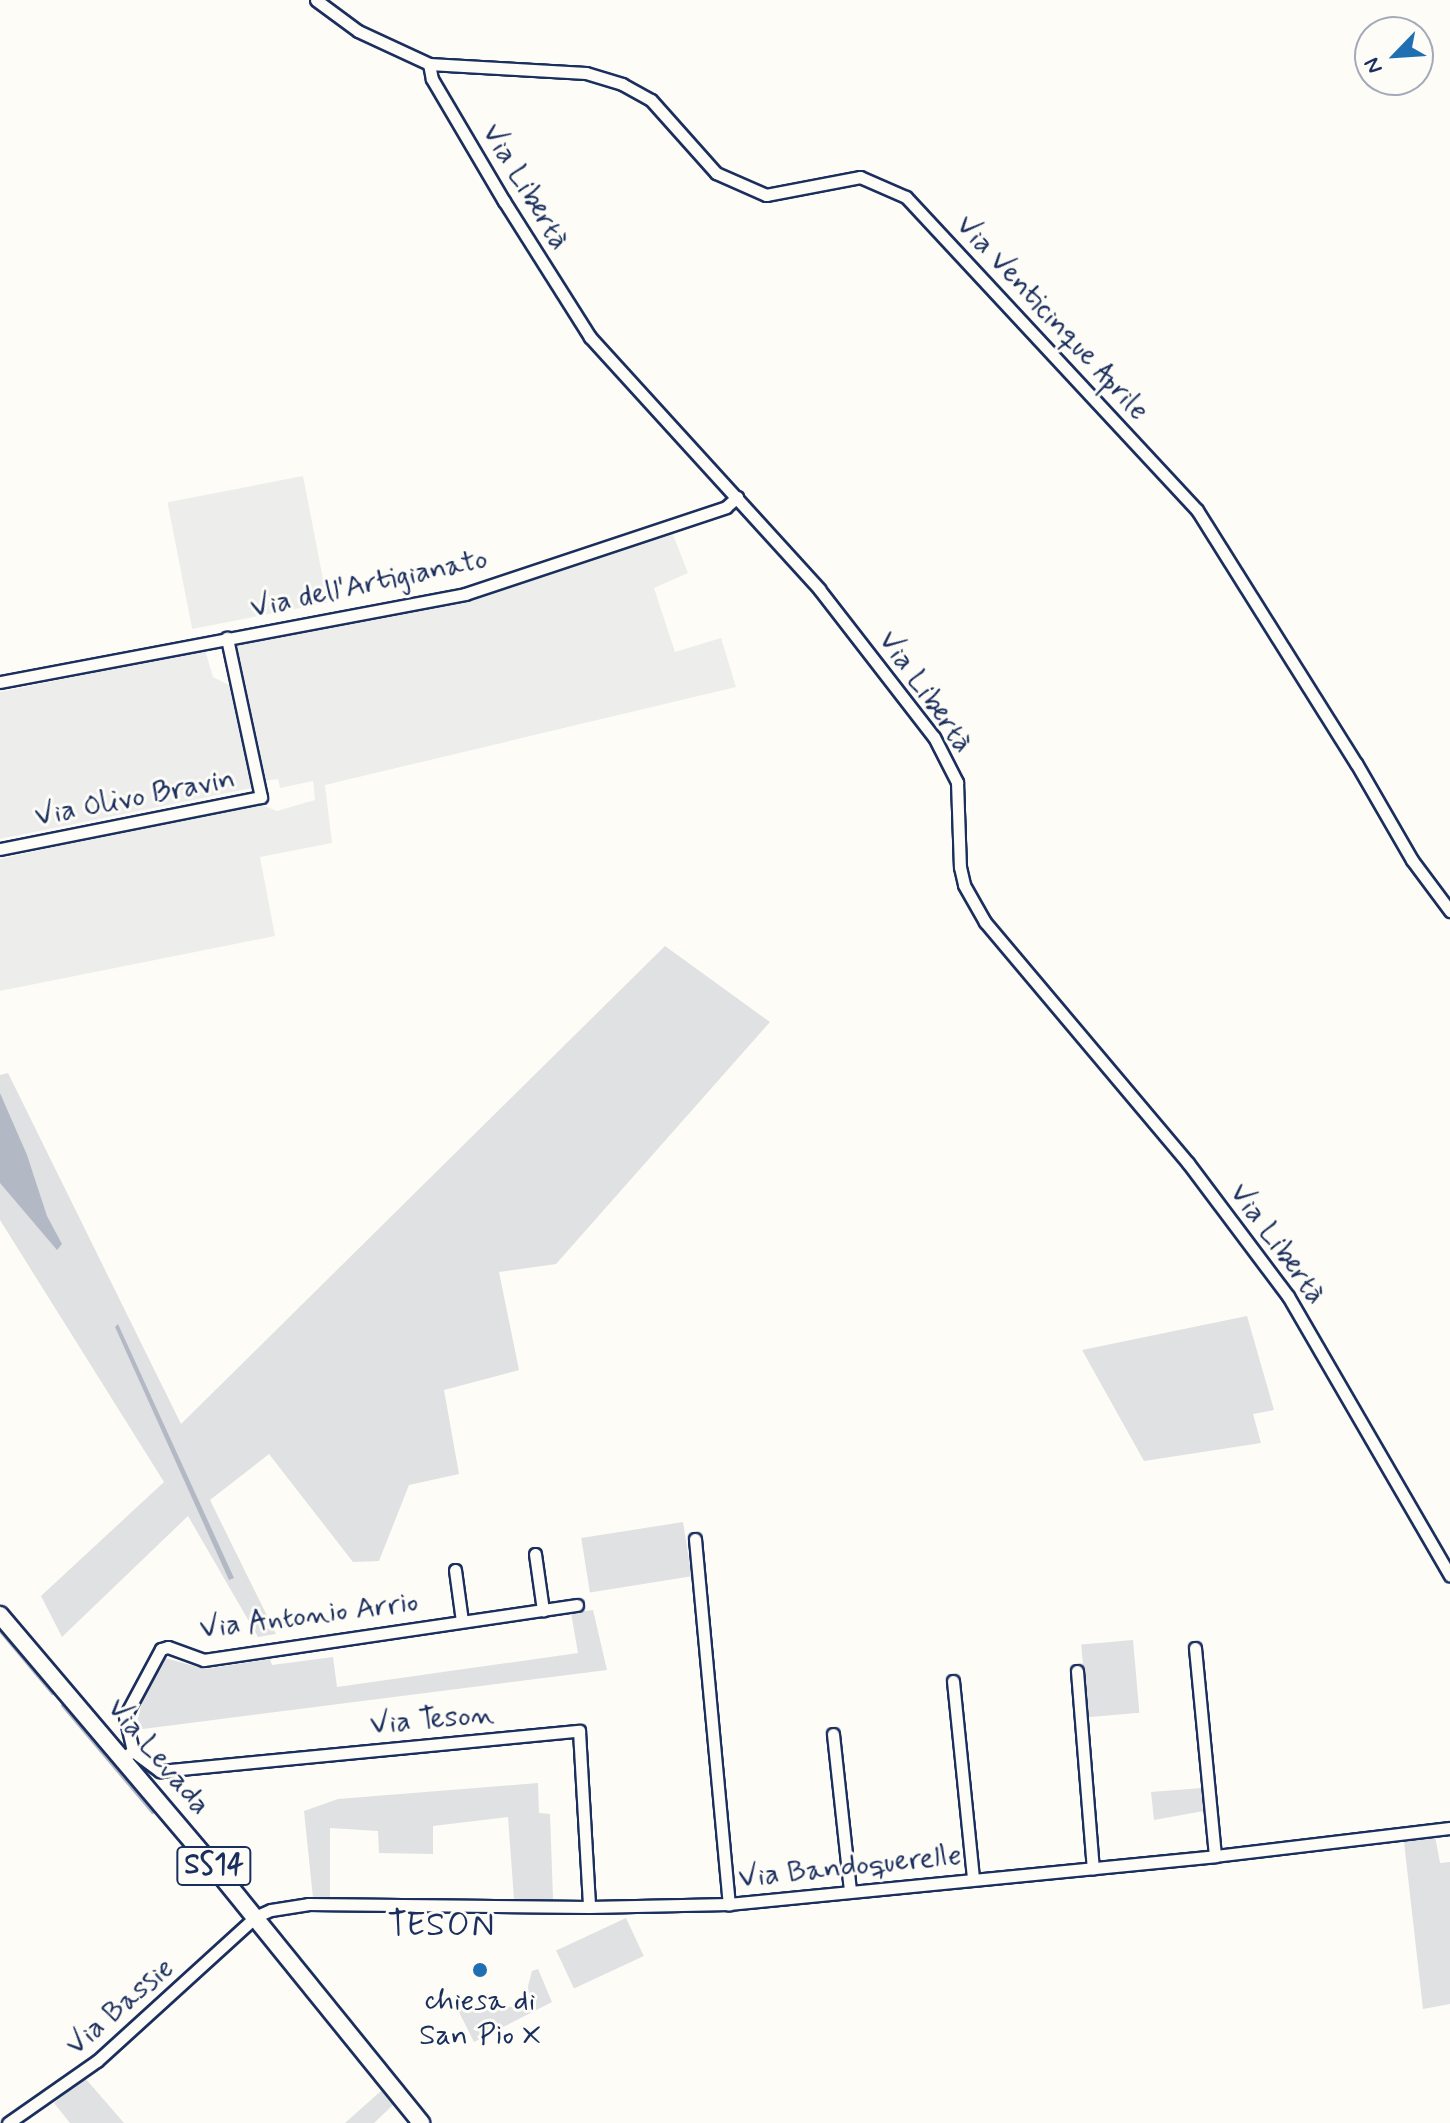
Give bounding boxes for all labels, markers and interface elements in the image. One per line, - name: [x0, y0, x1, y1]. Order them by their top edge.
- north arrow: [1354, 16, 1434, 96]
- text: N: [1358, 53, 1390, 78]
- street label: Via Libertà: [473, 117, 577, 257]
- street label: Via Venticinque Aprile: [947, 208, 1157, 428]
- street label: Via dell'Artigianato: [247, 541, 491, 627]
- street label: Via Libertà: [870, 624, 980, 760]
- street label: Via Olivo Bravin: [32, 761, 238, 835]
- street label: Via Libertà: [1221, 1176, 1333, 1312]
- street label: Via Antonio Arrio: [197, 1585, 421, 1647]
- street label: Via Levada: [98, 1690, 218, 1824]
- street label: Via Teson: [368, 1697, 496, 1743]
- street label: Via Bandoquerelle: [735, 1837, 965, 1897]
- road number: SS14: [176, 1842, 252, 1890]
- district label: TESON: [388, 1906, 496, 1946]
- street label: Via Bassie: [59, 1951, 181, 2063]
- marker: chiesa di San Pio X: [471, 1961, 489, 1979]
- place label: chiesa di San Pio X: [420, 1983, 540, 2054]

